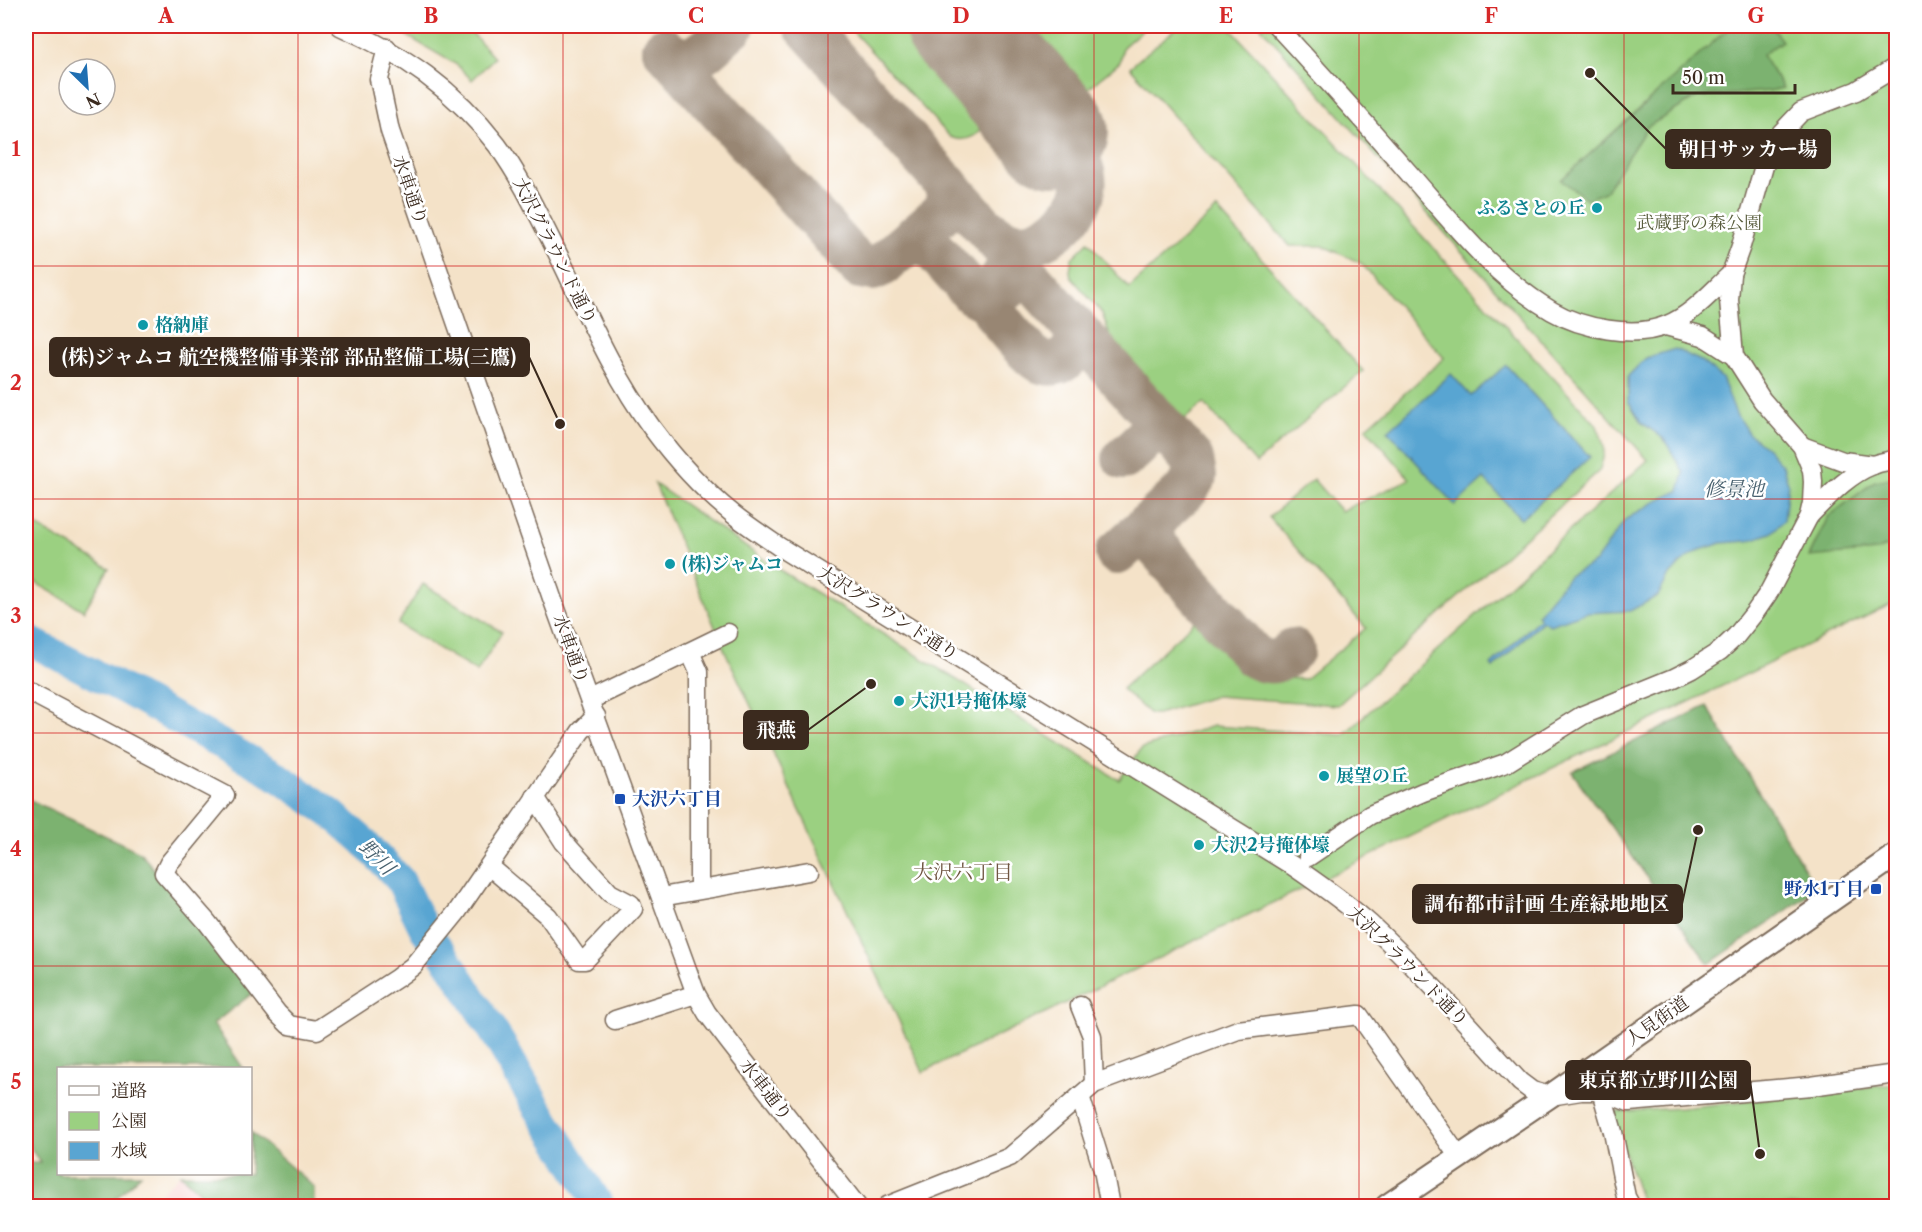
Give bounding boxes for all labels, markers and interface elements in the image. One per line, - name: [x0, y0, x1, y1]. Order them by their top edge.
- text: A: [157, 4, 174, 28]
- text: B: [424, 4, 439, 28]
- text: C: [688, 4, 704, 28]
- text: D: [952, 4, 970, 28]
- text: E: [1219, 4, 1233, 28]
- text: F: [1484, 4, 1498, 28]
- text: G: [1748, 4, 1765, 28]
- north arrow: [57, 57, 117, 117]
- scale bar: [1673, 57, 1794, 95]
- text: 50 m: [1682, 67, 1725, 89]
- text: N: [83, 89, 104, 113]
- callout: 朝日サッカー場: [1666, 130, 1830, 168]
- text: 1: [12, 137, 21, 161]
- text: 朝日サッカー場: [1678, 137, 1818, 161]
- street label: 水車通り: [388, 152, 432, 228]
- street label: 大沢グラウンド通り: [508, 174, 602, 328]
- place label: ふるさとの丘: [1477, 197, 1585, 219]
- marker: ふるさとの丘: [1590, 201, 1604, 215]
- park label: 武蔵野の森公園: [1636, 212, 1762, 234]
- place label: 格納庫: [155, 314, 209, 336]
- marker: 格納庫: [136, 318, 150, 332]
- callout: (株)ジャムコ 航空機整備事業部 部品整備工場(三鷹): [50, 338, 529, 376]
- text: (株)ジャムコ 航空機整備事業部 部品整備工場(三鷹): [62, 345, 516, 369]
- text: 2: [10, 371, 22, 395]
- water label: 修景池: [1704, 477, 1766, 501]
- place label: (株)ジャムコ: [682, 553, 783, 575]
- marker: (株)ジャムコ: [663, 557, 677, 571]
- street label: 大沢グラウンド通り: [813, 561, 963, 665]
- text: 3: [10, 604, 22, 628]
- street label: 水車通り: [548, 611, 594, 687]
- place label: 大沢1号掩体壕: [911, 690, 1027, 712]
- marker: 大沢1号掩体壕: [892, 694, 906, 708]
- callout: 飛燕: [744, 711, 808, 749]
- text: 飛燕: [756, 718, 796, 742]
- place label: 展望の丘: [1336, 765, 1408, 787]
- marker: 展望の丘: [1317, 769, 1331, 783]
- place label: 大沢六丁目: [632, 788, 722, 810]
- marker: 大沢六丁目: [613, 792, 627, 806]
- water label: 野川: [354, 834, 401, 881]
- place label: 大沢2号掩体壕: [1211, 834, 1330, 856]
- text: 4: [10, 837, 22, 861]
- marker: 大沢2号掩体壕: [1192, 838, 1206, 852]
- district label: 大沢六丁目: [913, 860, 1013, 884]
- place label: 野水1丁目: [1784, 878, 1864, 900]
- marker: 野水1丁目: [1869, 882, 1883, 896]
- callout: 調布都市計画 生産緑地地区: [1413, 885, 1682, 923]
- text: 調布都市計画 生産緑地地区: [1424, 892, 1670, 916]
- street label: 大沢グラウンド通り: [1343, 901, 1473, 1031]
- street label: 人見街道: [1621, 991, 1693, 1051]
- street label: 水車通り: [735, 1055, 797, 1125]
- callout: 東京都立野川公園: [1566, 1061, 1750, 1099]
- legend: [57, 1067, 252, 1175]
- text: 東京都立野川公園: [1578, 1068, 1738, 1092]
- text: 5: [10, 1070, 22, 1094]
- text: 道路: [111, 1080, 147, 1102]
- text: 公園: [111, 1110, 147, 1132]
- text: 水域: [111, 1140, 147, 1162]

